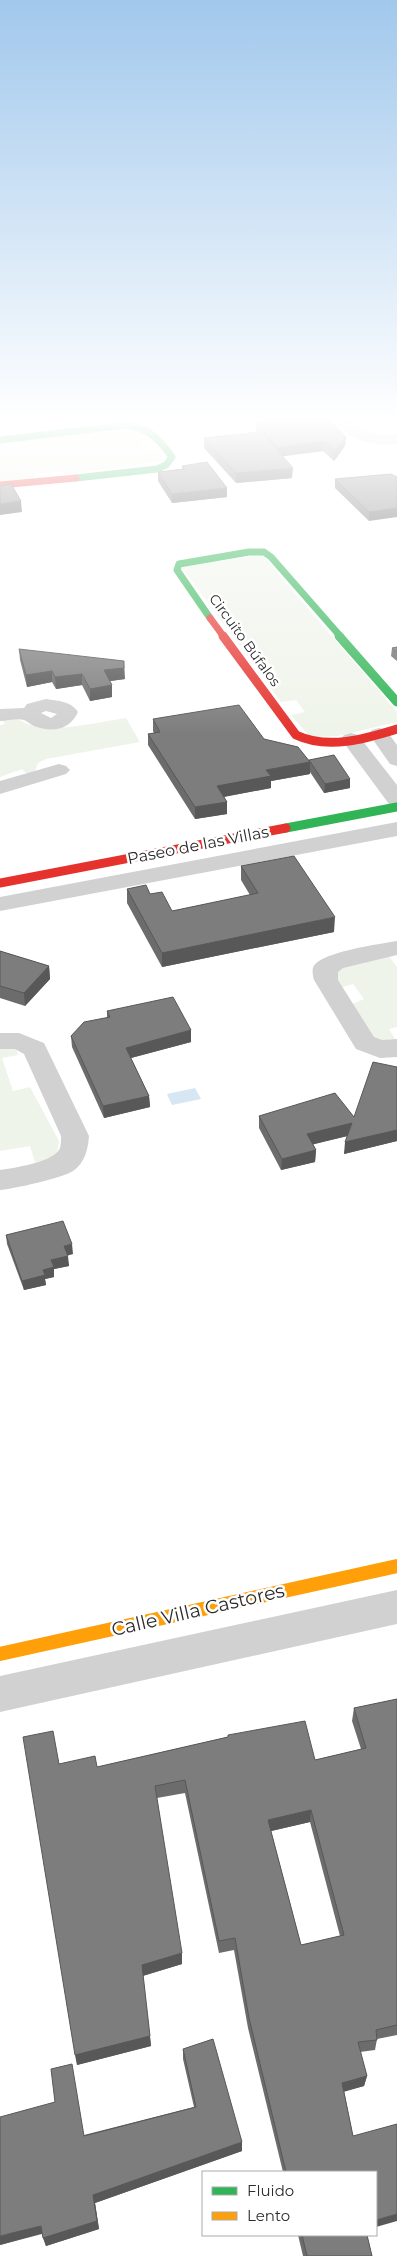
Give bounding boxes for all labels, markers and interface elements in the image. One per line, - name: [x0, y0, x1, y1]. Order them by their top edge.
- street label: Circuito Búfalos: [205, 590, 285, 690]
- street label: Paseo de las Villas: [126, 822, 271, 868]
- street label: Calle Villa Castores: [109, 1579, 287, 1641]
- legend: [202, 2171, 377, 2236]
- text: Fluido: [247, 2181, 294, 2200]
- text: Lento: [247, 2206, 290, 2225]

